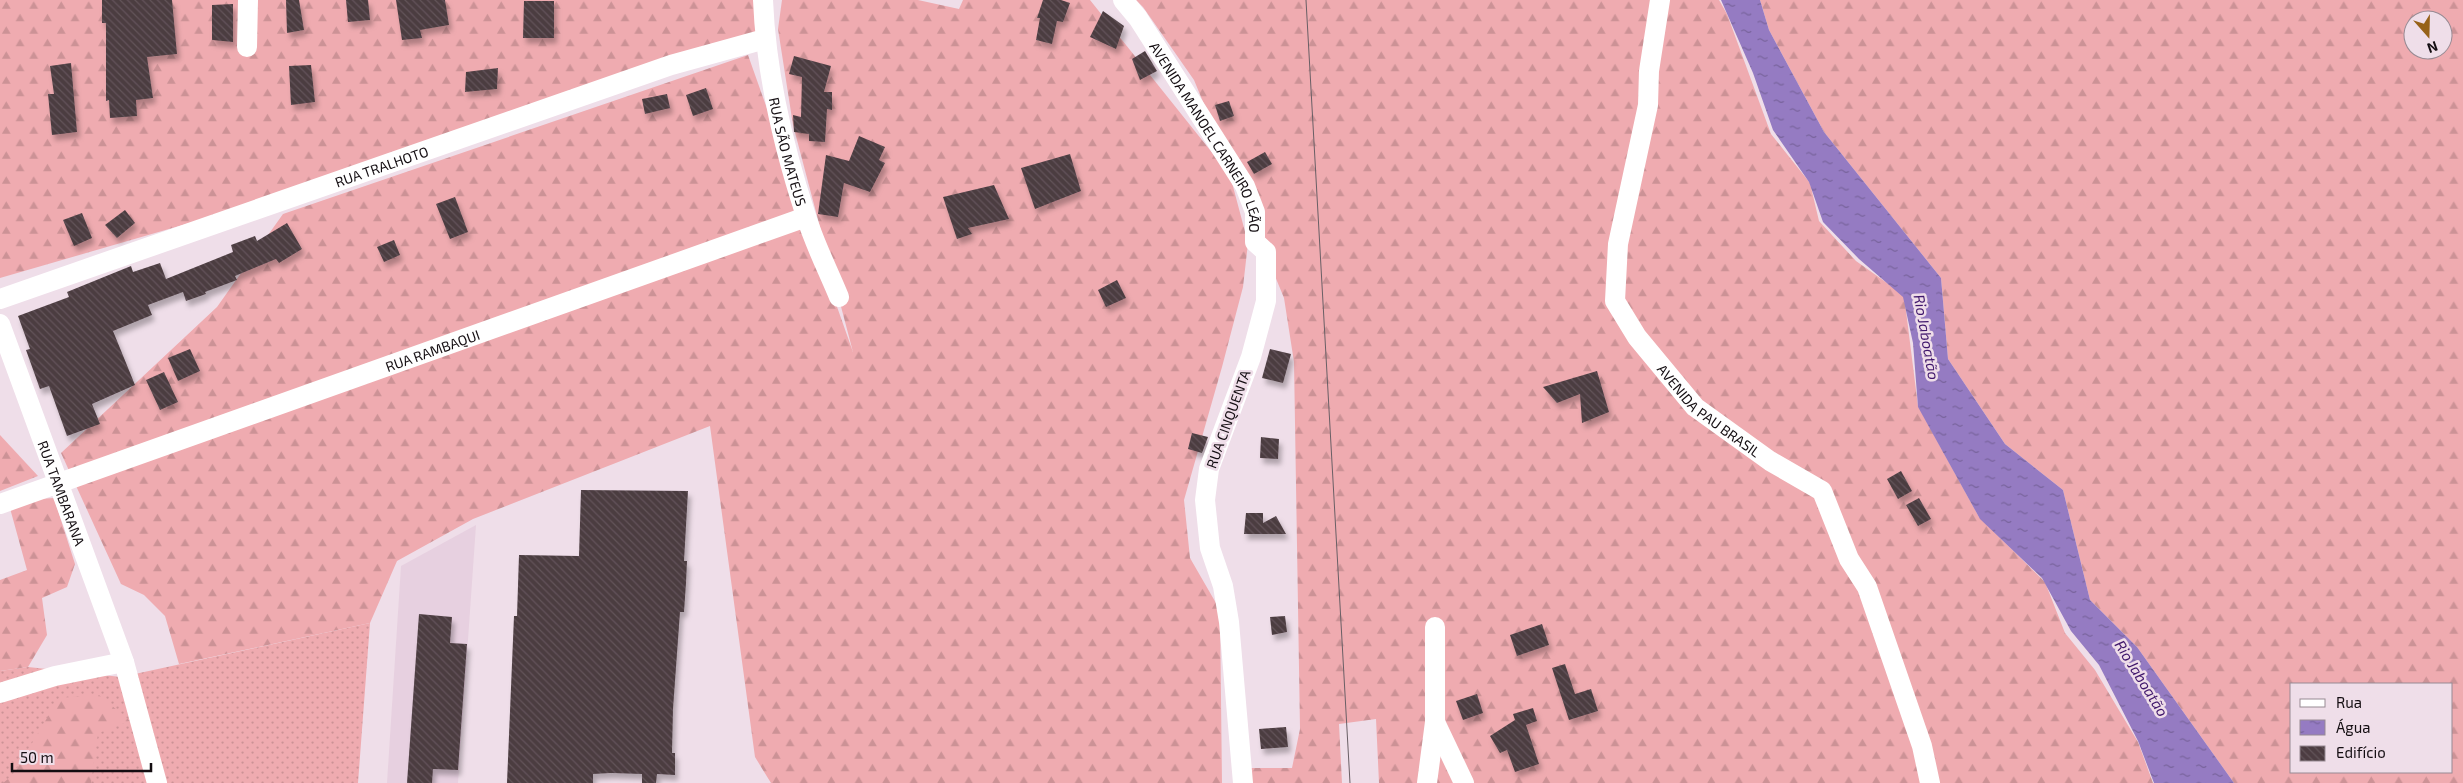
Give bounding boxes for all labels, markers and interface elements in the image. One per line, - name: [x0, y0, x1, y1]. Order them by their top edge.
- north arrow: [2403, 10, 2453, 60]
- street label: AVENIDA MANOEL CARNEIRO LEÃO: [1147, 38, 1264, 233]
- text: N: [2425, 38, 2440, 57]
- street label: RUA SÃO MATEUS: [766, 96, 811, 208]
- street label: RUA TRALHOTO: [333, 142, 430, 190]
- water label: Rio Jaboatão: [1911, 293, 1943, 381]
- street label: RUA RAMBAQUI: [383, 325, 482, 375]
- street label: AVENIDA PAU BRASIL: [1654, 360, 1764, 460]
- street label: RUA CINQUENTA: [1202, 367, 1254, 470]
- street label: RUA TAMBARANA: [35, 438, 89, 548]
- water label: Rio Jaboatão: [2111, 637, 2173, 719]
- legend: [2290, 683, 2453, 773]
- text: Rua: [2336, 693, 2362, 711]
- text: Água: [2336, 718, 2371, 736]
- scale bar: [12, 740, 151, 772]
- text: Edifício: [2336, 743, 2386, 761]
- text: 50 m: [20, 748, 54, 766]

